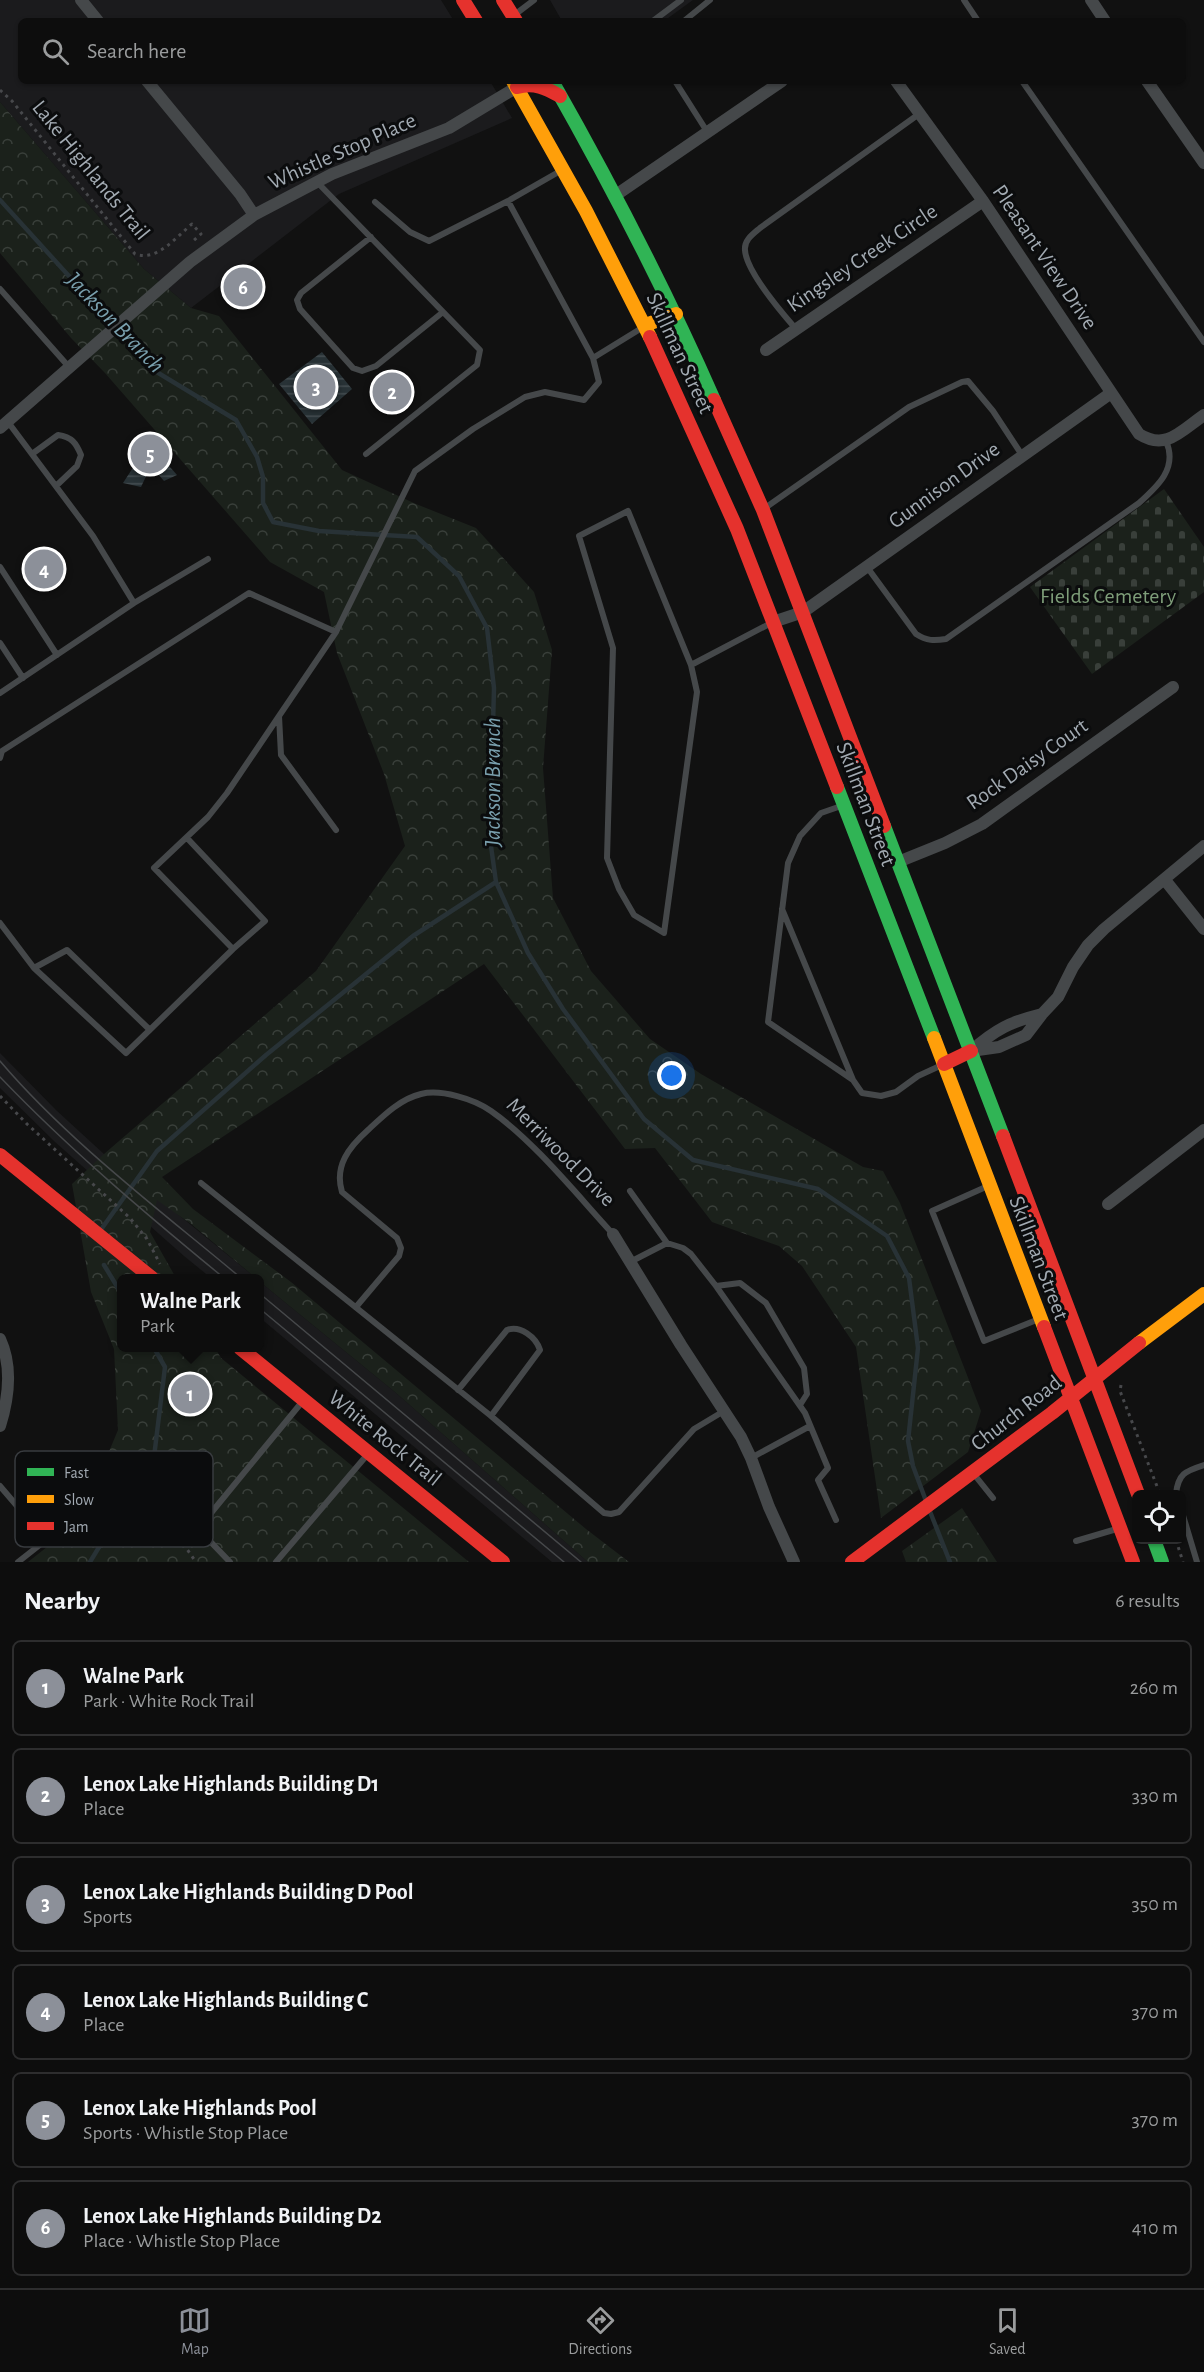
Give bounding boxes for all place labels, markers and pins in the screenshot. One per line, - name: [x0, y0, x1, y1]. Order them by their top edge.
- pin: 6: [224, 264, 262, 310]
- pin: 3: [296, 364, 336, 410]
- pin: 2: [372, 370, 412, 414]
- pin: 5: [130, 432, 170, 476]
- pin: 4: [24, 546, 63, 592]
- pin: 1: [170, 1372, 210, 1416]

